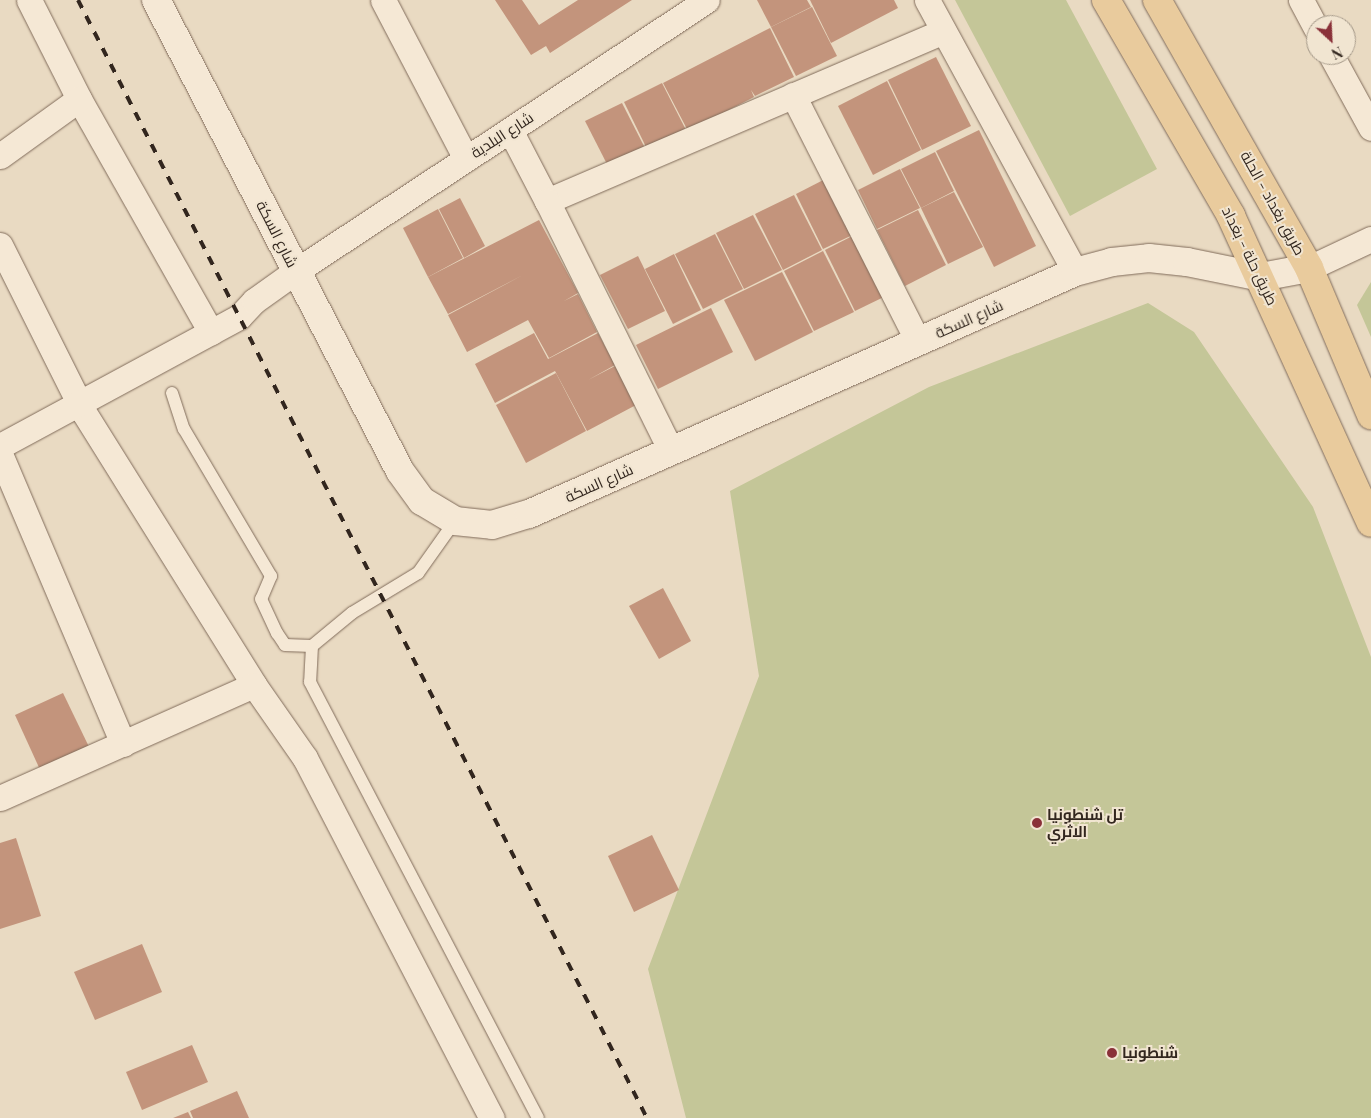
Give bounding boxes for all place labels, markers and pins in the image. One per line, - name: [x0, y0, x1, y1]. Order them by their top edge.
- place label: تل شنطونيا الاثري: [1047, 805, 1123, 840]
- marker: تل شنطونيا الاثري: [1031, 817, 1043, 829]
- place label: شنطونيا: [1122, 1044, 1178, 1062]
- marker: شنطونيا: [1106, 1047, 1118, 1059]

